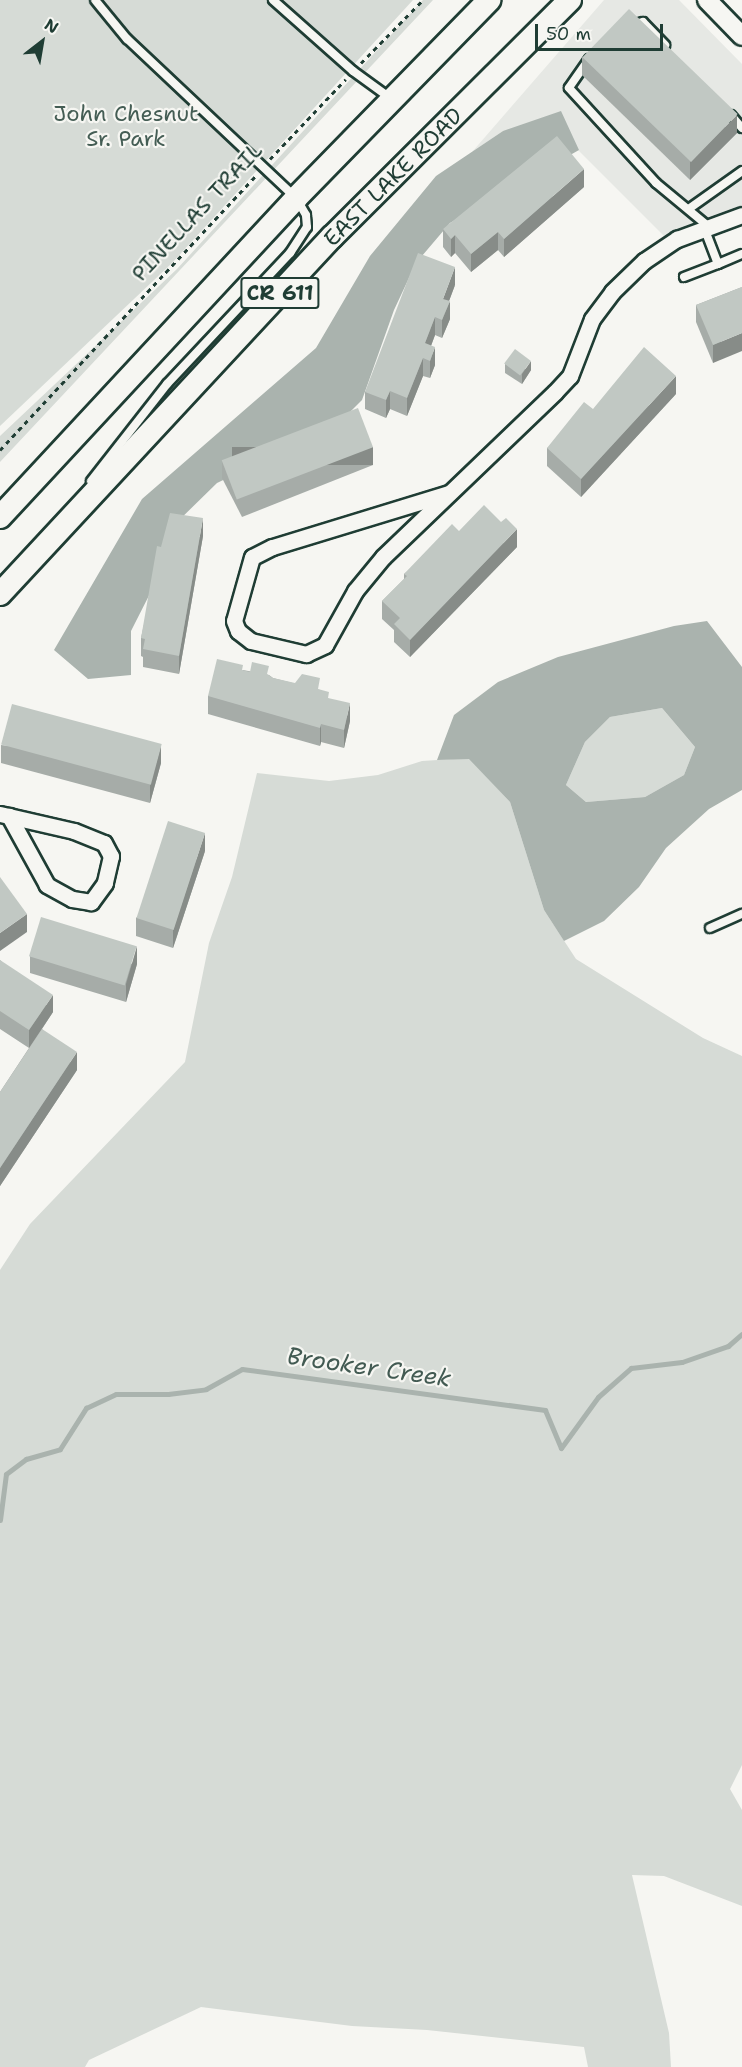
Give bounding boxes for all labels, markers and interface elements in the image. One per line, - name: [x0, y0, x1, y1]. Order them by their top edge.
- north arrow: [12, 12, 72, 72]
- scale bar: [538, 12, 666, 50]
- text: N: [41, 14, 62, 38]
- text: 50 m: [546, 22, 591, 46]
- park label: John Chesnut Sr. Park: [53, 100, 199, 152]
- street label: EAST LAKE ROAD: [318, 102, 468, 252]
- street label: PINELLAS TRAIL: [126, 137, 268, 287]
- road number: CR 611: [240, 275, 320, 311]
- water label: Brooker Creek: [285, 1342, 453, 1394]

